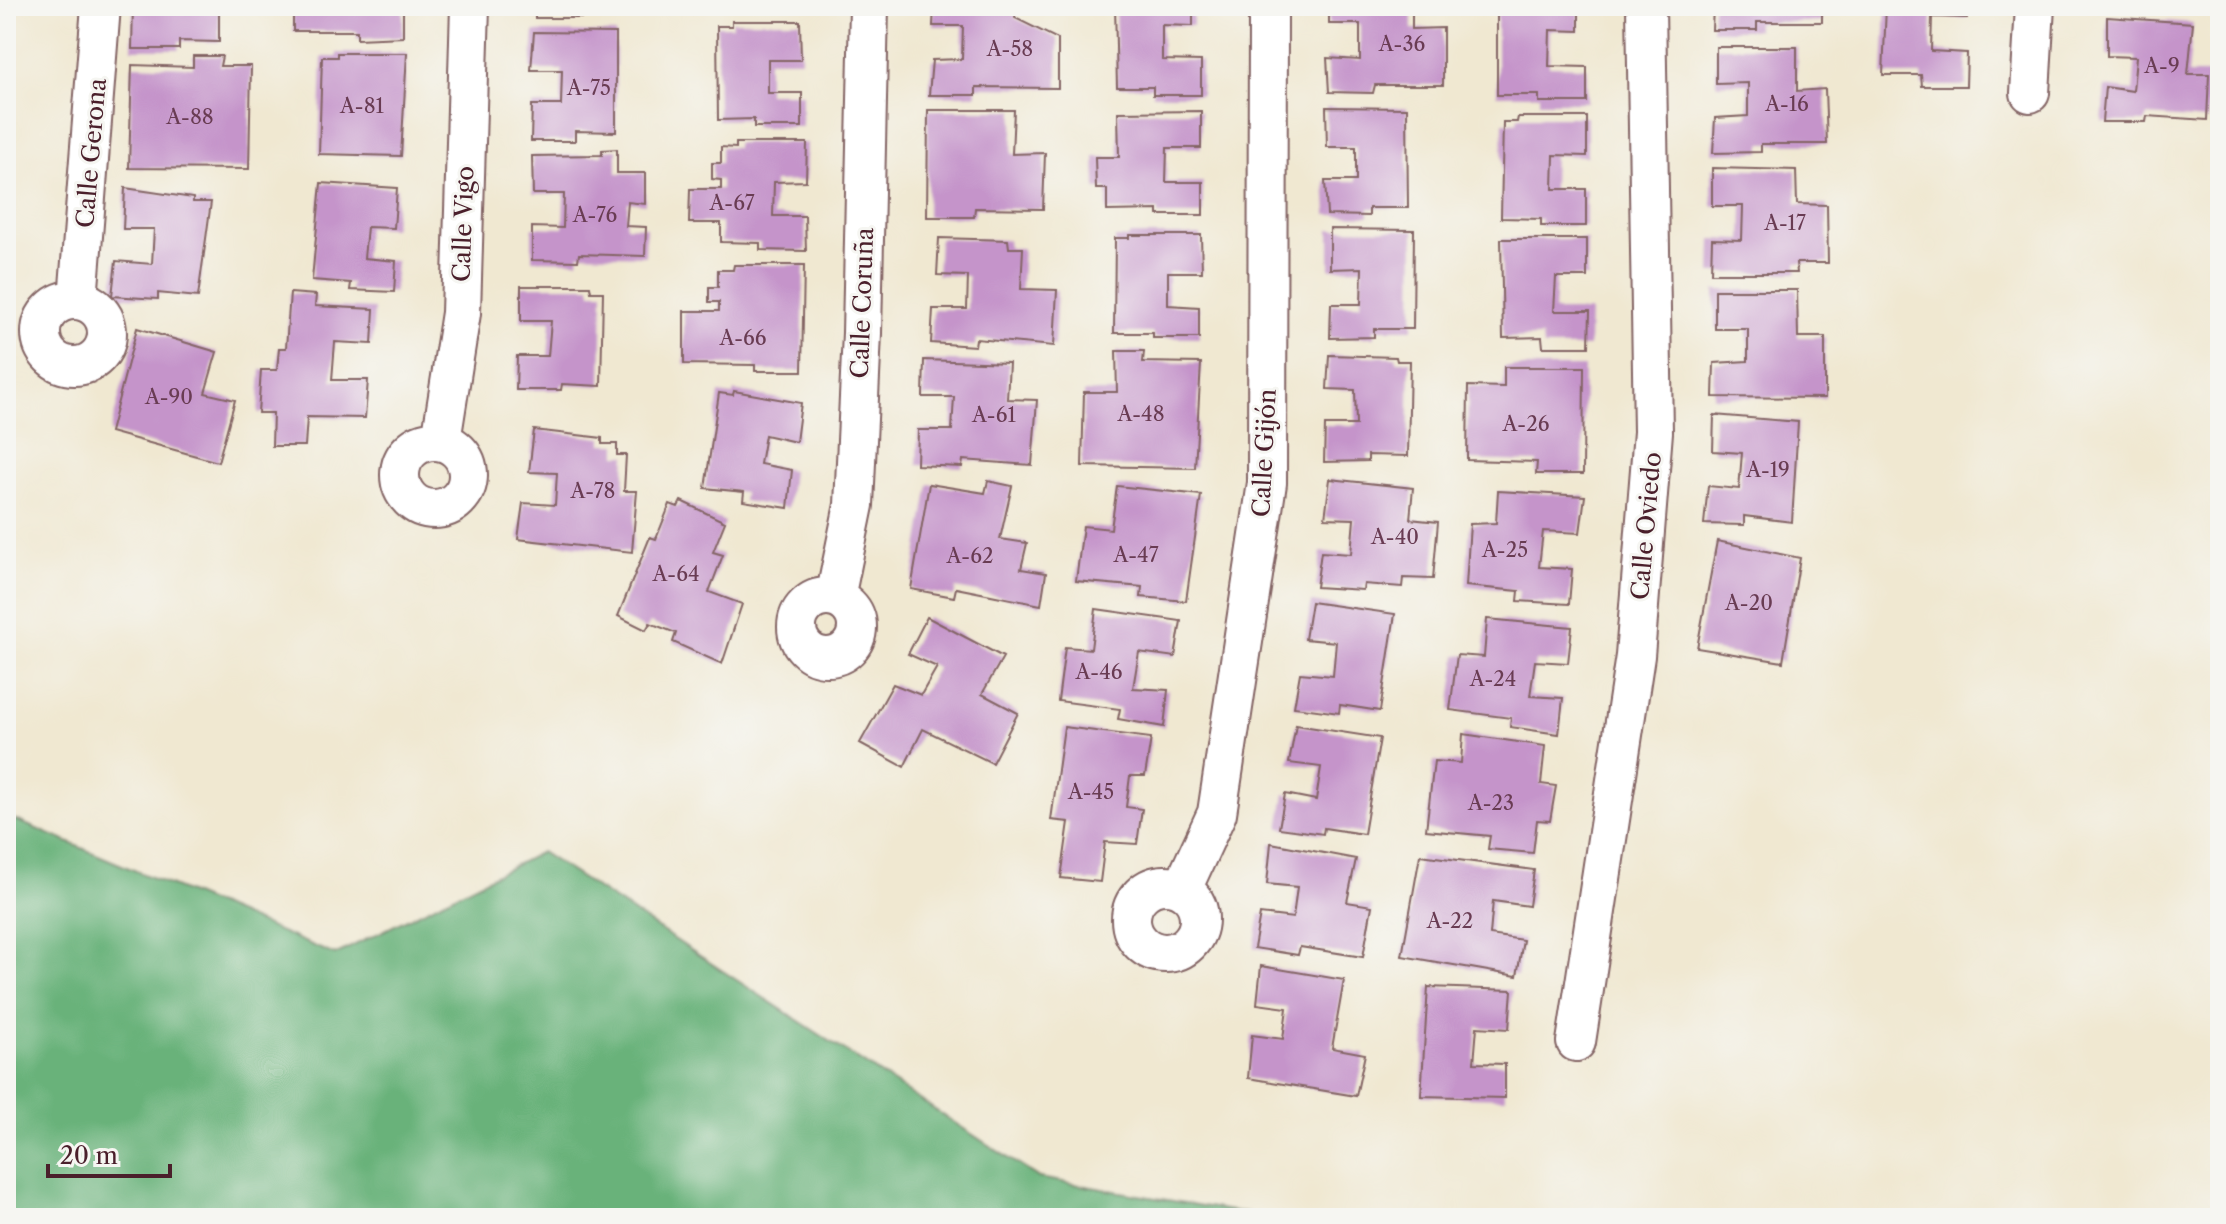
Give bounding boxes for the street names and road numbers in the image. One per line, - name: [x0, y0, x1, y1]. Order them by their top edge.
- street label: Calle Gerona: [70, 77, 112, 229]
- street label: Calle Vigo: [446, 165, 480, 283]
- street label: Calle Coruña: [845, 227, 879, 379]
- street label: Calle Gijón: [1246, 388, 1282, 518]
- street label: Calle Oviedo: [1625, 451, 1667, 601]

